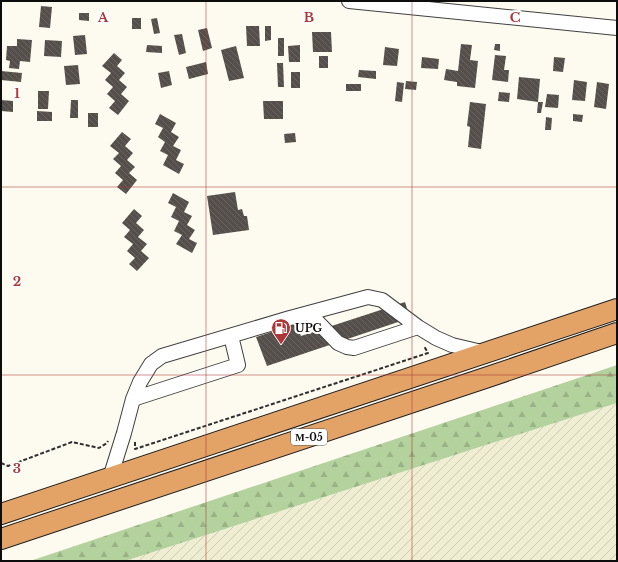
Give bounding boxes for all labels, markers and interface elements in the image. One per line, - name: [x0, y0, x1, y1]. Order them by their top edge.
- text: A: [97, 9, 109, 26]
- text: B: [304, 9, 314, 26]
- text: C: [510, 9, 521, 26]
- text: 1: [14, 85, 20, 102]
- text: 2: [13, 273, 21, 290]
- fuel station icon: UPG: [270, 317, 292, 345]
- place label: UPG: [295, 321, 323, 335]
- road number: М-05: [291, 429, 327, 445]
- text: 3: [13, 460, 21, 477]

